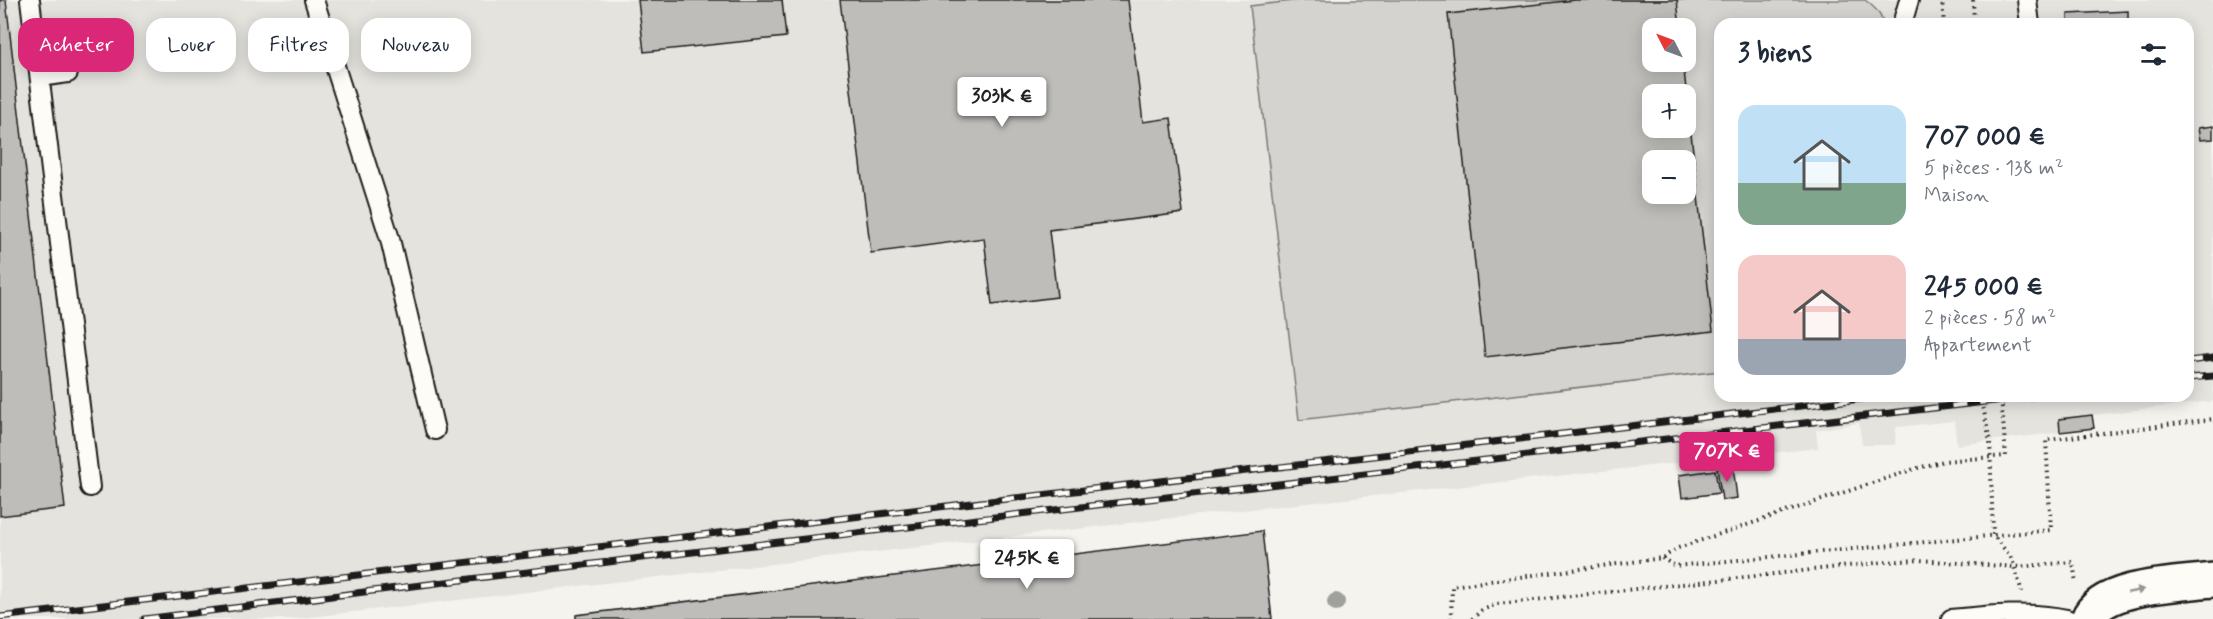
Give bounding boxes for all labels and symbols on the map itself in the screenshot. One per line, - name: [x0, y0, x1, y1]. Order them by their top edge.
- north arrow: [1642, 18, 1696, 72]
- pin: 303K €: [953, 77, 1051, 128]
- pin: 707K €: [1678, 432, 1776, 483]
- pin: 245K €: [978, 539, 1076, 590]
- one-way arrow: [2127, 586, 2146, 595]

